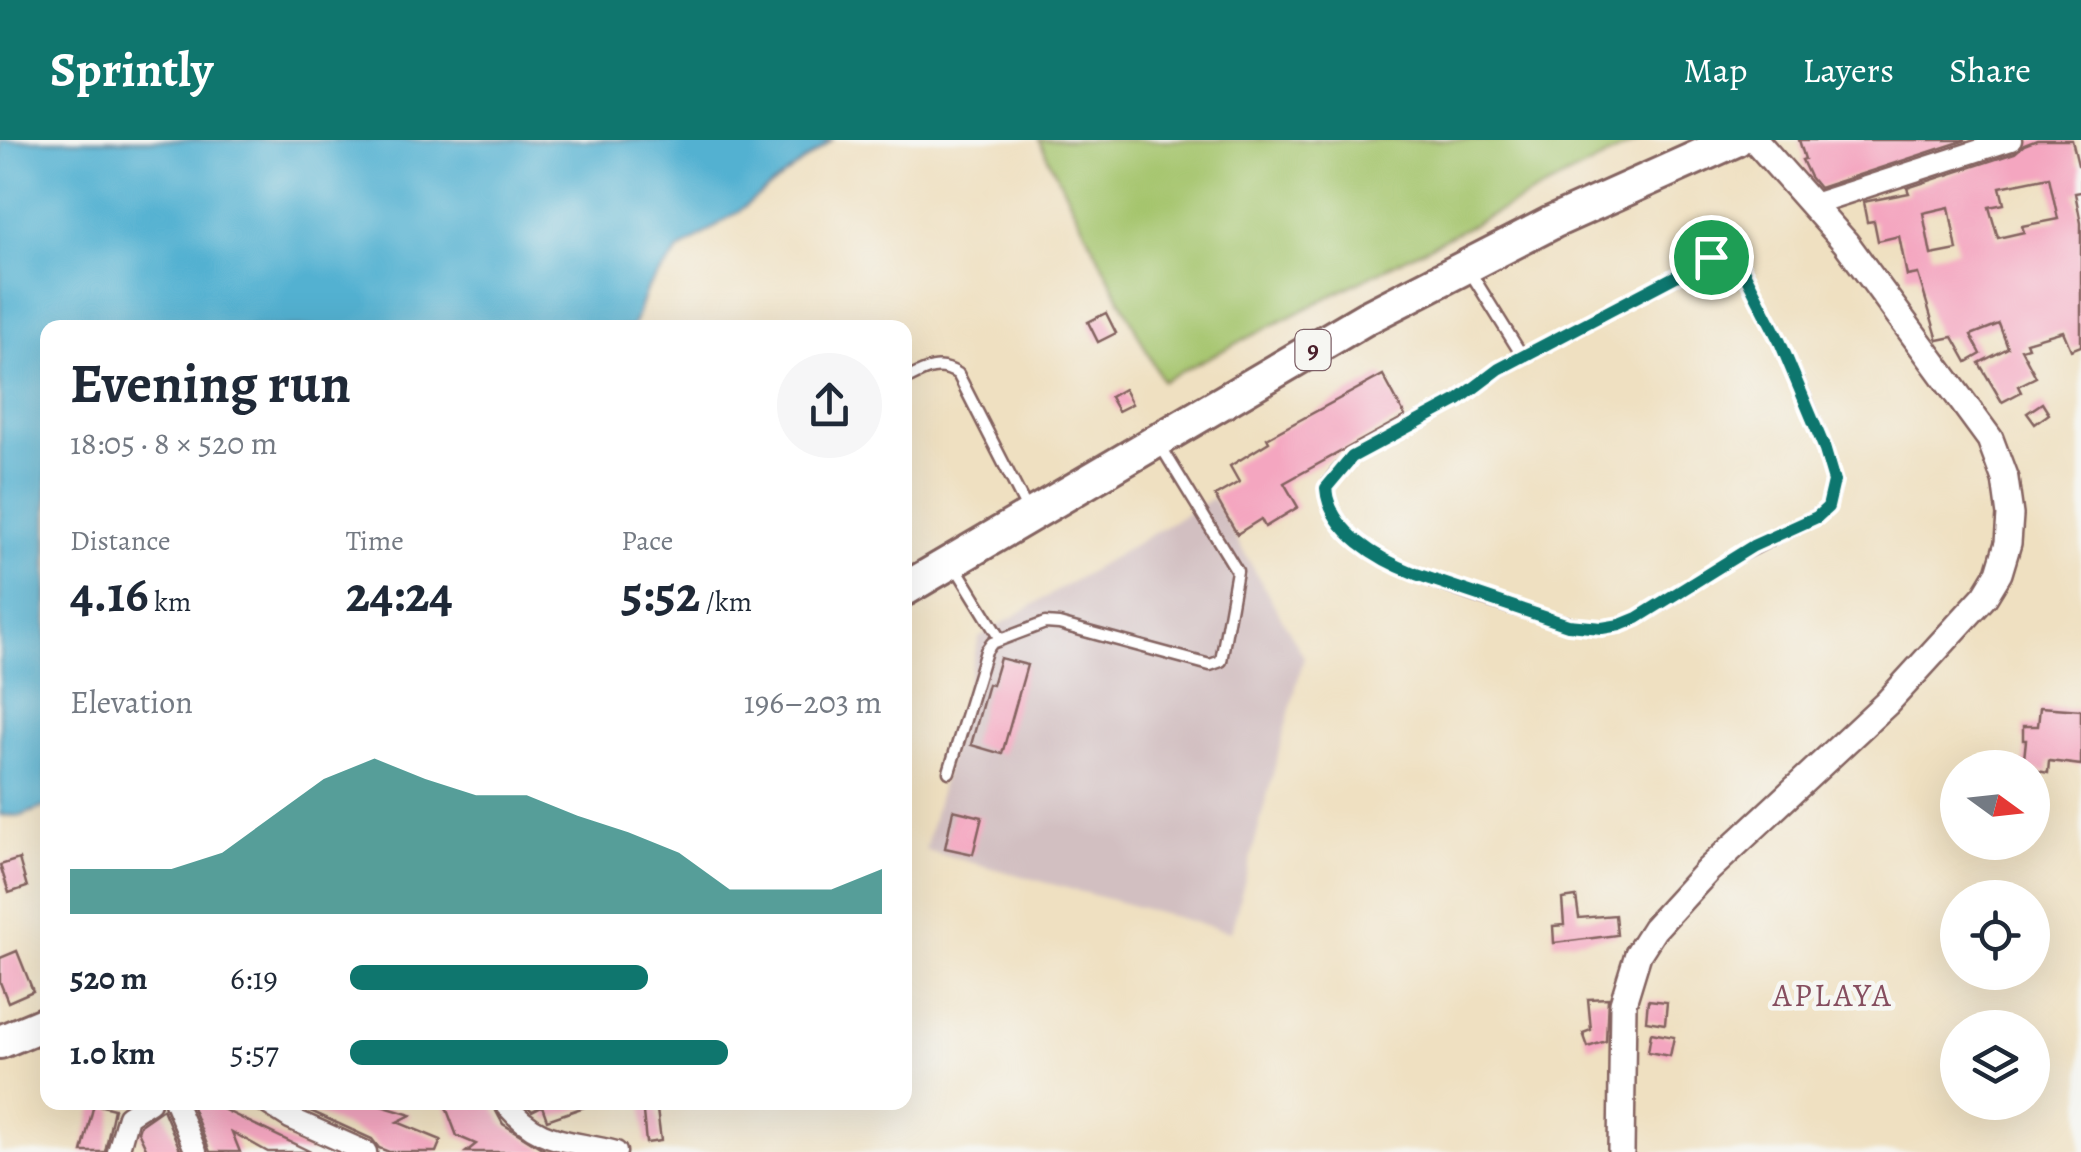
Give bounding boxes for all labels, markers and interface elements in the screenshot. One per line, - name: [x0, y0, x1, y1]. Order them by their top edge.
- text: Sprintly: [50, 37, 213, 103]
- text: Map: [1683, 46, 1747, 94]
- text: Layers: [1802, 46, 1894, 94]
- text: Share: [1949, 46, 2031, 94]
- pin: [1669, 215, 1754, 300]
- icon: arrive: [1684, 230, 1739, 285]
- road number: 9: [1296, 330, 1330, 370]
- text: Evening run: [70, 346, 351, 421]
- button: share: [777, 353, 882, 458]
- text: 18:05 · 8 × 520 m: [70, 421, 277, 465]
- text: Distance: [70, 522, 170, 560]
- text: Time: [346, 522, 404, 560]
- text: Pace: [621, 522, 673, 560]
- text: 4.16: [70, 560, 149, 628]
- text: 24:24: [346, 560, 453, 628]
- text: 5:52: [621, 560, 700, 628]
- text: km: [149, 583, 191, 621]
- text: /km: [700, 583, 752, 621]
- text: Elevation: [70, 680, 193, 724]
- text: 196–203 m: [744, 680, 882, 724]
- north arrow: [1940, 750, 2050, 860]
- map controls: [1940, 750, 2050, 1120]
- button: locate: [1940, 880, 2050, 990]
- text: 520 m: [70, 956, 148, 1000]
- text: 6:19: [230, 956, 278, 1000]
- district label: APLAYA: [1772, 973, 1893, 1017]
- button: layers: [1940, 1010, 2050, 1120]
- text: 1.0 km: [70, 1031, 155, 1075]
- text: 5:57: [230, 1031, 279, 1075]

